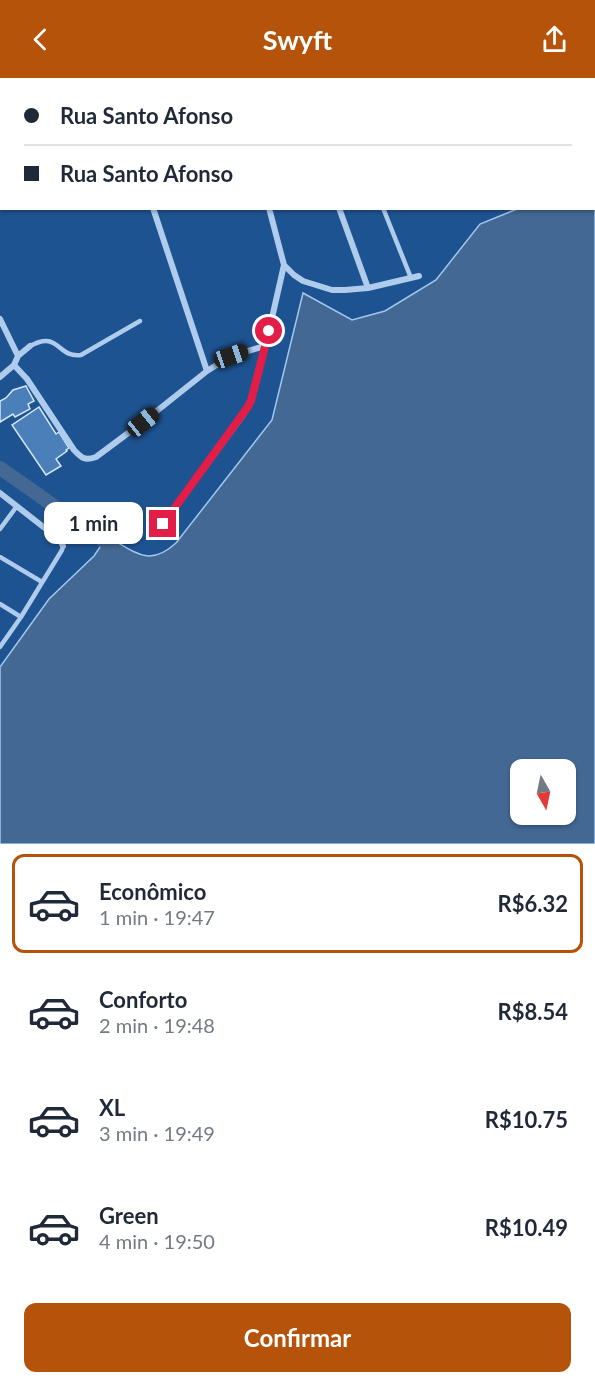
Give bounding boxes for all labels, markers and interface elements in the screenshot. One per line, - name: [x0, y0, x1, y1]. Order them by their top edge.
- icon: back: [24, 23, 57, 56]
- text: Swyft: [263, 23, 332, 56]
- icon: share: [538, 23, 571, 56]
- text: Rua Santo Afonso: [60, 102, 233, 129]
- text: Rua Santo Afonso: [60, 160, 233, 187]
- route start: [255, 317, 282, 344]
- car: [211, 342, 251, 370]
- car: [123, 404, 163, 440]
- callout: 1 min: [43, 503, 142, 545]
- route end: [149, 510, 176, 537]
- text: 1 min: [69, 511, 118, 535]
- north arrow: [510, 759, 576, 825]
- map controls: [510, 759, 576, 825]
- icon: car: [27, 877, 81, 931]
- text: Econômico: [99, 878, 206, 905]
- text: R$6.32: [498, 890, 568, 917]
- text: 1 min · 19:47: [99, 905, 215, 929]
- icon: car: [27, 985, 81, 1039]
- text: Conforto: [99, 986, 187, 1013]
- text: R$8.54: [498, 998, 568, 1025]
- text: 2 min · 19:48: [99, 1013, 215, 1037]
- icon: car: [27, 1093, 81, 1147]
- text: XL: [99, 1094, 125, 1121]
- text: R$10.75: [485, 1106, 568, 1133]
- text: 3 min · 19:49: [99, 1121, 215, 1145]
- icon: car: [27, 1201, 81, 1255]
- text: Green: [99, 1202, 159, 1229]
- text: R$10.49: [485, 1214, 568, 1241]
- text: 4 min · 19:50: [99, 1229, 215, 1253]
- button: Confirmar: [24, 1303, 571, 1372]

